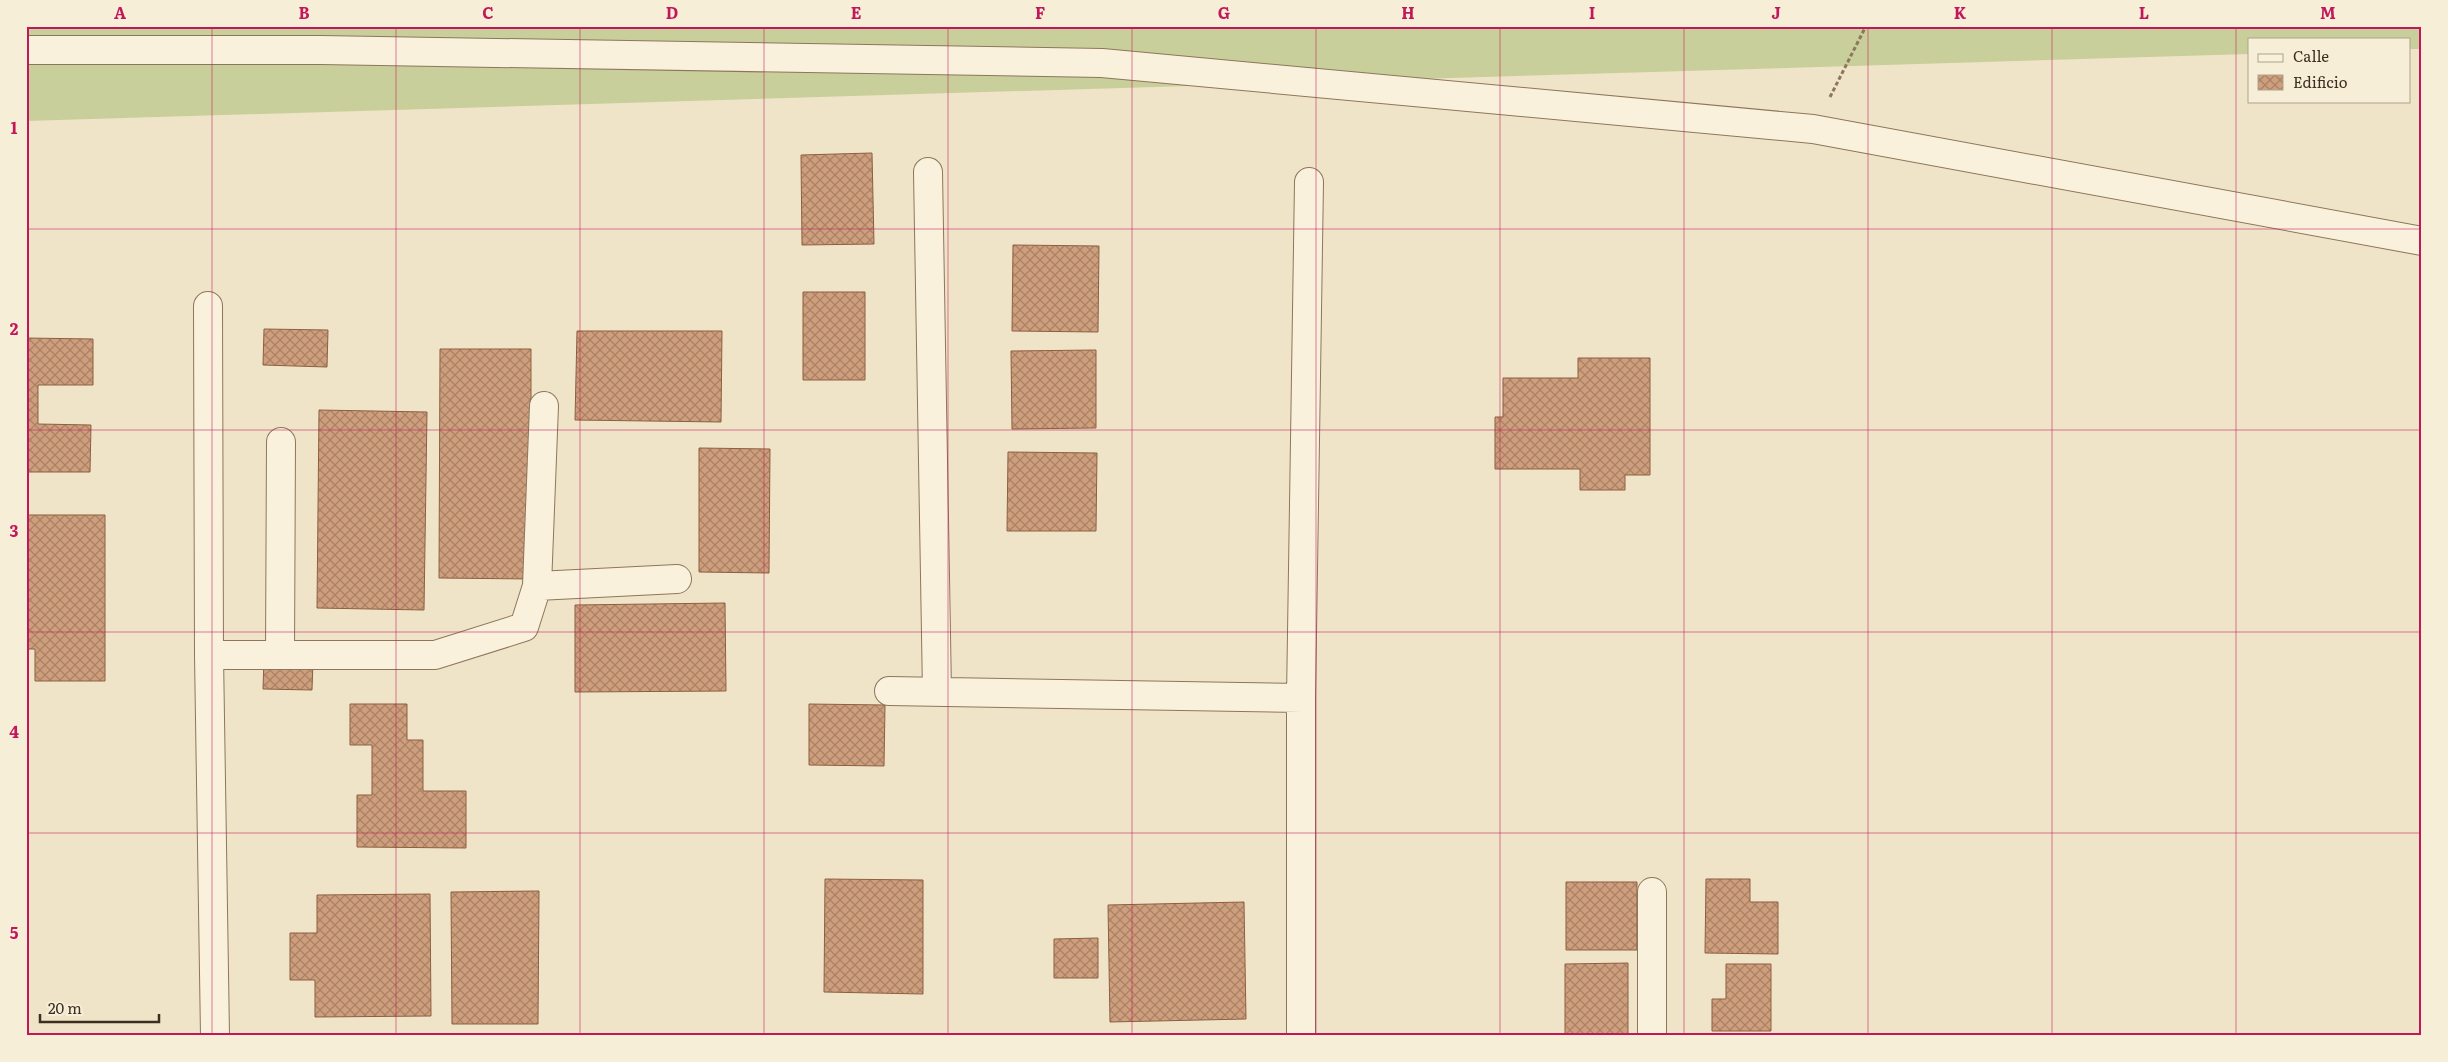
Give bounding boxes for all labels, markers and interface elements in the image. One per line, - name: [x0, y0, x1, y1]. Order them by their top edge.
- text: A: [114, 0, 126, 24]
- text: B: [298, 0, 310, 24]
- text: C: [482, 0, 494, 24]
- text: D: [666, 0, 678, 24]
- text: E: [851, 0, 862, 24]
- text: F: [1035, 0, 1045, 24]
- text: G: [1218, 0, 1230, 24]
- text: H: [1401, 0, 1415, 24]
- text: I: [1589, 0, 1595, 24]
- text: J: [1771, 0, 1781, 24]
- text: K: [1954, 0, 1967, 24]
- text: L: [2139, 0, 2149, 24]
- text: M: [2320, 0, 2336, 24]
- legend: [2248, 38, 2410, 102]
- text: Calle: [2293, 44, 2329, 67]
- text: Edificio: [2293, 70, 2348, 93]
- text: 1: [11, 115, 18, 139]
- text: 2: [10, 316, 19, 340]
- text: 3: [10, 518, 19, 542]
- text: 4: [9, 719, 19, 743]
- text: 5: [10, 920, 19, 944]
- scale bar: [40, 992, 159, 1024]
- text: 20 m: [48, 996, 82, 1019]

